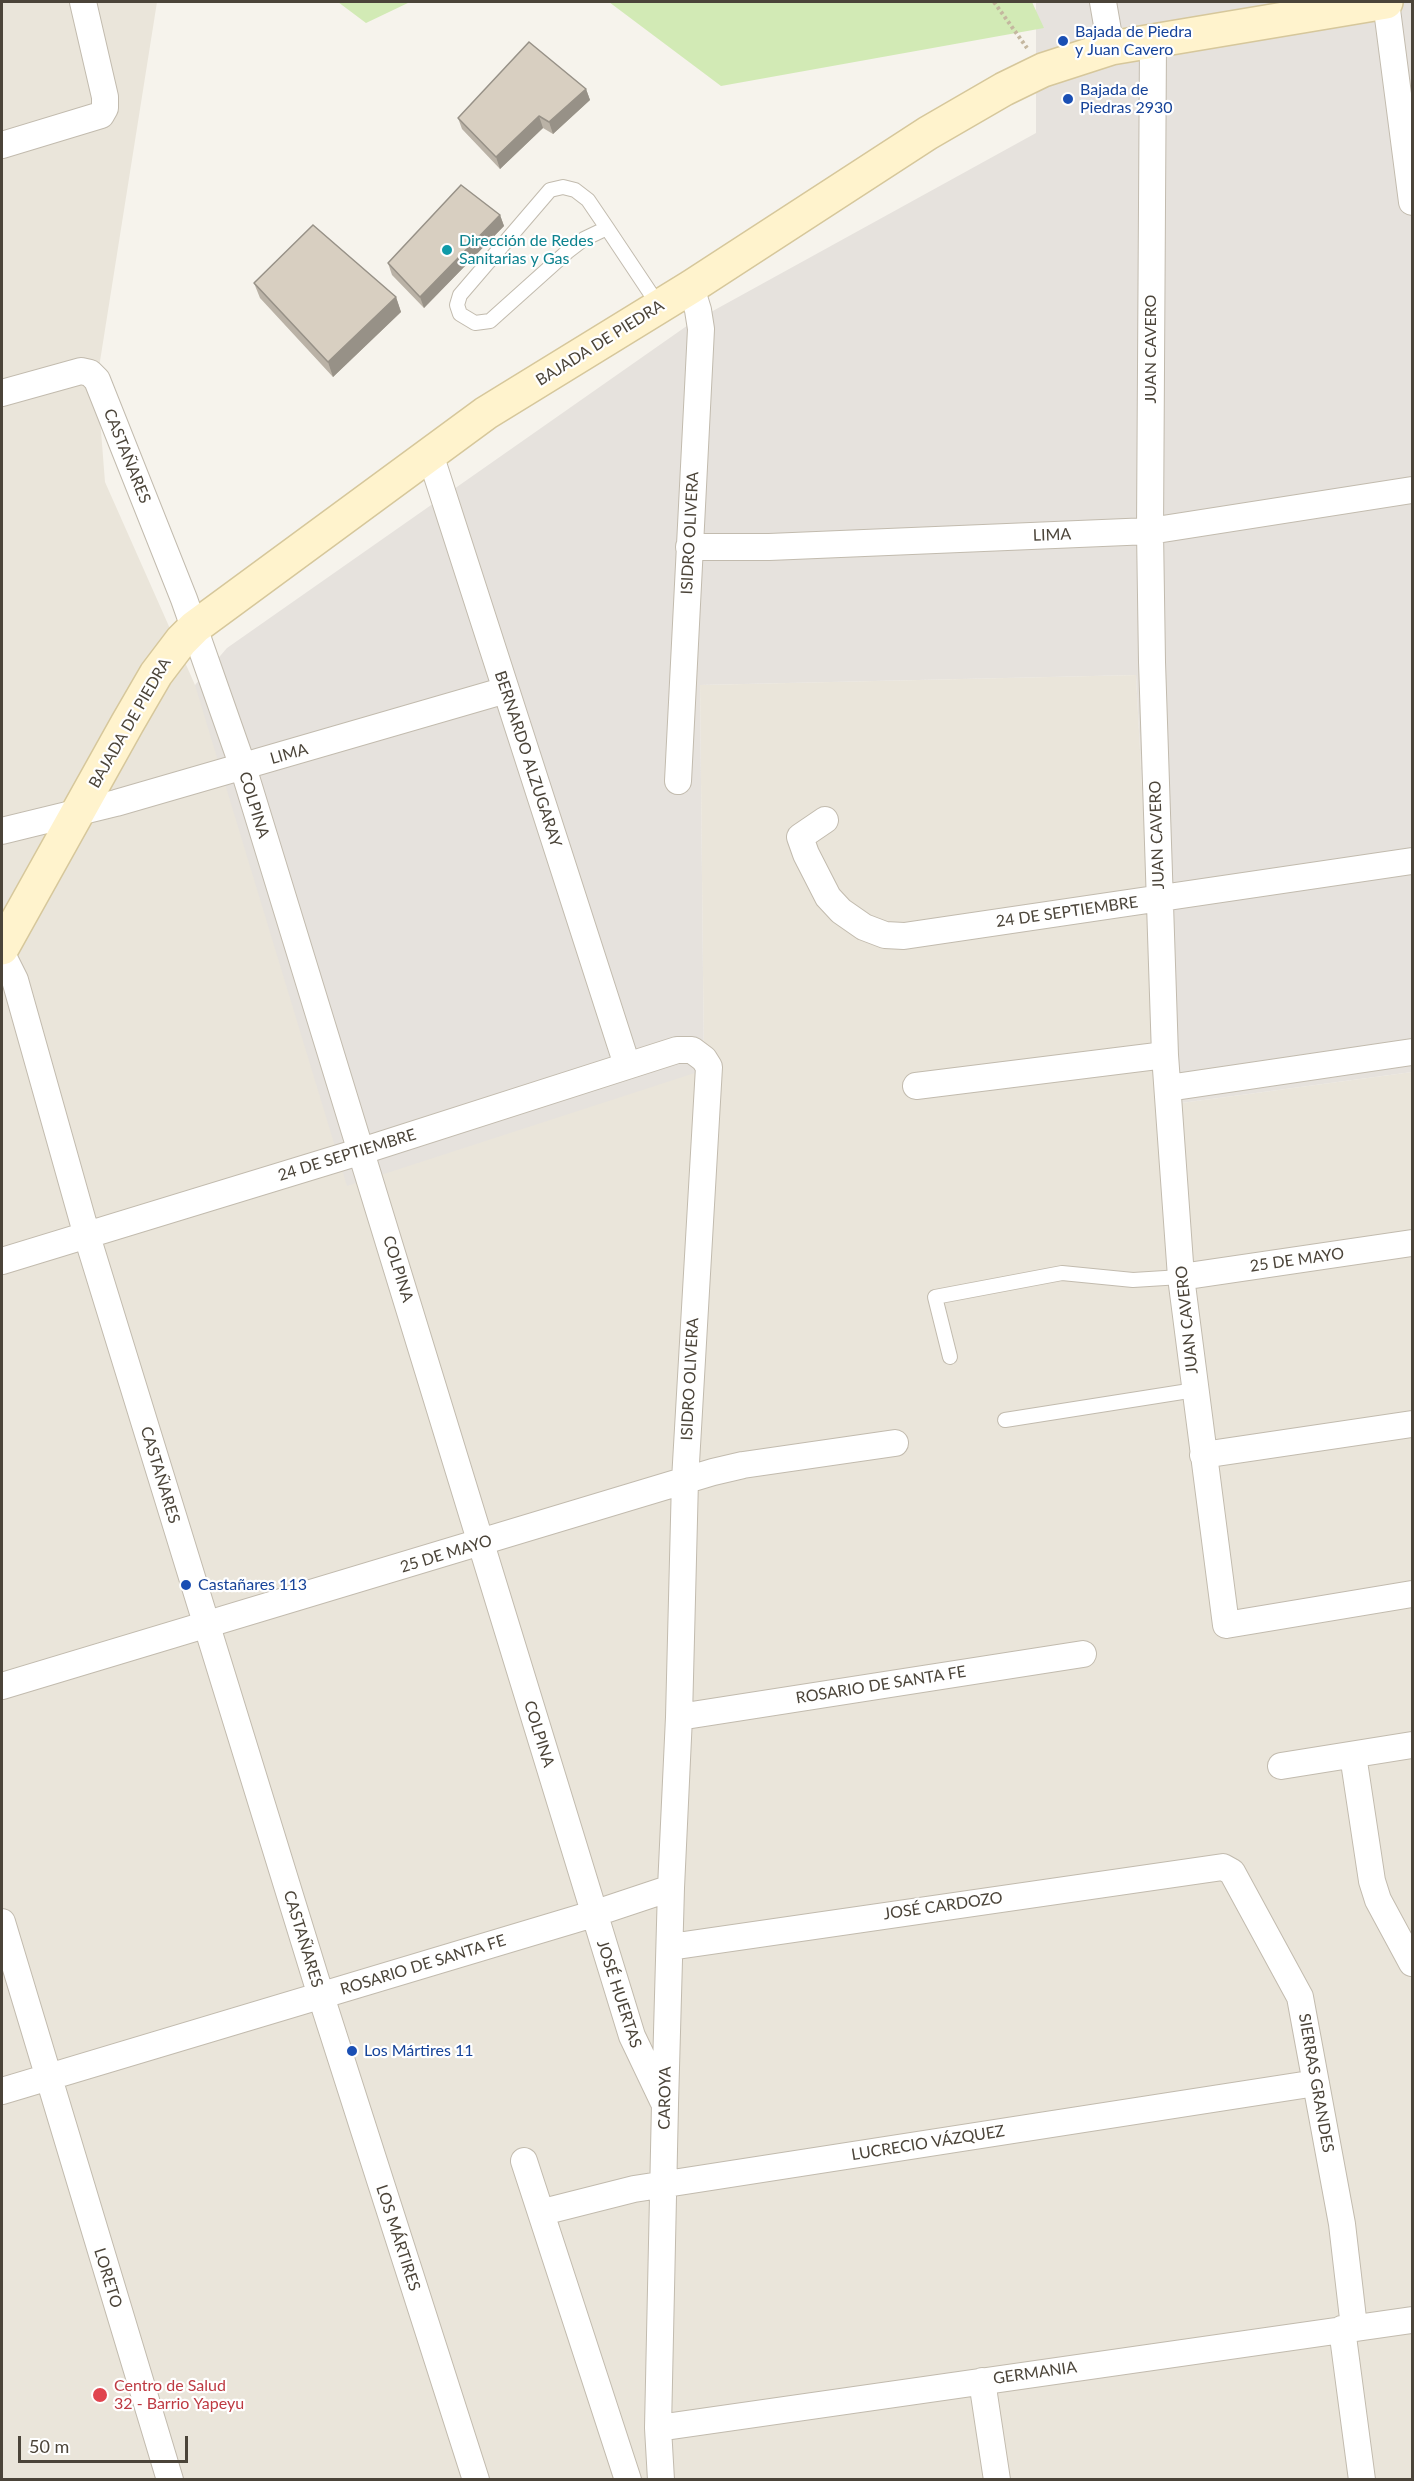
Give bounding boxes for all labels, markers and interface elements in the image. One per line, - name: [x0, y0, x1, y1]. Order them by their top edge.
- place label: Bajada de Piedra y Juan Cavero: [1075, 22, 1192, 60]
- marker: Bajada de Piedra y Juan Cavero: [1056, 34, 1070, 48]
- place label: Bajada de Piedras 2930: [1080, 80, 1173, 118]
- marker: Bajada de Piedras 2930: [1061, 92, 1075, 106]
- place label: Dirección de Redes Sanitarias y Gas: [459, 231, 594, 269]
- marker: Dirección de Redes Sanitarias y Gas: [440, 243, 454, 257]
- street label: JUAN CAVERO: [1141, 295, 1161, 403]
- street label: BAJADA DE PIEDRA: [533, 296, 667, 390]
- street label: CASTAÑARES: [99, 406, 155, 506]
- street label: ISIDRO OLIVERA: [677, 471, 703, 595]
- street label: LIMA: [1032, 525, 1072, 545]
- street label: BAJADA DE PIEDRA: [85, 655, 175, 791]
- street label: BERNARDO ALZUGARAY: [490, 668, 566, 850]
- street label: LIMA: [268, 739, 310, 769]
- street label: COLPINA: [235, 769, 273, 841]
- street label: JUAN CAVERO: [1146, 780, 1168, 890]
- street label: 24 DE SEPTIEMBRE: [995, 893, 1139, 931]
- street label: 24 DE SEPTIEMBRE: [276, 1125, 418, 1185]
- street label: COLPINA: [379, 1233, 417, 1305]
- street label: 25 DE MAYO: [1249, 1244, 1345, 1276]
- street label: JUAN CAVERO: [1172, 1265, 1202, 1375]
- street label: ISIDRO OLIVERA: [677, 1317, 703, 1441]
- street label: CASTAÑARES: [136, 1424, 184, 1526]
- street label: 25 DE MAYO: [398, 1531, 494, 1577]
- place label: Castañares 113: [198, 1575, 307, 1595]
- marker: Castañares 113: [179, 1578, 193, 1592]
- street label: ROSARIO DE SANTA FE: [795, 1662, 967, 1708]
- street label: COLPINA: [520, 1698, 558, 1770]
- street label: CASTAÑARES: [279, 1888, 327, 1990]
- street label: JOSÉ CARDOZO: [882, 1888, 1004, 1924]
- street label: ROSARIO DE SANTA FE: [338, 1931, 508, 1999]
- street label: JOSÉ HUERTAS: [593, 1938, 645, 2050]
- street label: SIERRAS GRANDES: [1294, 2012, 1338, 2154]
- place label: Los Mártires 11: [364, 2041, 474, 2061]
- marker: Los Mártires 11: [345, 2044, 359, 2058]
- street label: CAROYA: [655, 2066, 675, 2130]
- street label: LUCRECIO VÁZQUEZ: [850, 2121, 1006, 2165]
- street label: LOS MÁRTIRES: [372, 2183, 424, 2293]
- street label: LORETO: [90, 2246, 126, 2310]
- street label: GERMANIA: [992, 2358, 1078, 2388]
- place label: Centro de Salud 32 - Barrio Yapeyu: [114, 2376, 244, 2414]
- marker: Centro de Salud 32 - Barrio Yapeyu: [91, 2386, 109, 2404]
- scale bar: [21, 2424, 190, 2462]
- text: 50 m: [29, 2435, 69, 2457]

